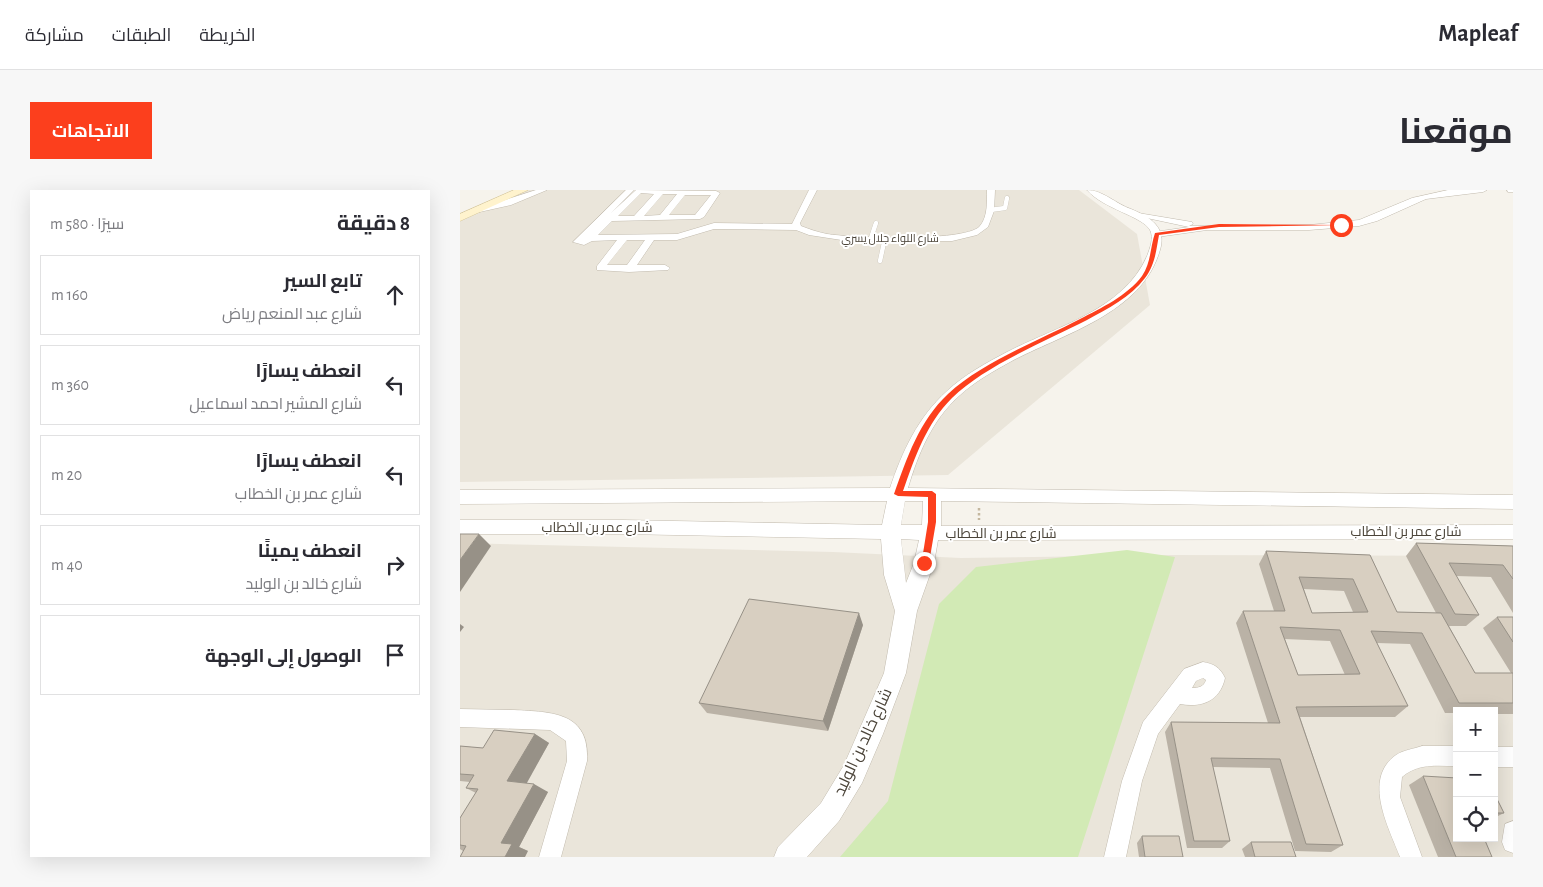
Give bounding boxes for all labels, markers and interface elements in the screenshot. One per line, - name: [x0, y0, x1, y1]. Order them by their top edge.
- text: Mapleaf: [1438, 22, 1518, 46]
- text: مشاركة: [25, 27, 84, 45]
- text: الطبقات: [112, 27, 171, 45]
- text: الخريطة: [199, 27, 256, 45]
- button: الاتجاهات: [30, 102, 152, 159]
- text: موقعنا: [1399, 115, 1513, 150]
- text: 8 دقيقة: [337, 213, 410, 234]
- route start: [1330, 214, 1353, 237]
- text: سيرًا · 580 m: [50, 216, 124, 232]
- street label: شارع اللواء جلال يسري: [841, 233, 939, 247]
- text: تابع السير: [284, 272, 362, 291]
- icon: ahead: [381, 281, 409, 309]
- text: 160 m: [51, 287, 88, 303]
- text: شارع عبد المنعم رياض: [222, 306, 362, 322]
- text: انعطف يسارًا: [256, 362, 362, 381]
- icon: left: [381, 371, 409, 399]
- text: 360 m: [51, 377, 89, 393]
- text: شارع المشير احمد اسماعيل: [189, 396, 362, 412]
- text: انعطف يسارًا: [256, 452, 362, 471]
- icon: left: [381, 461, 409, 489]
- text: 20 m: [51, 467, 82, 483]
- text: شارع عمر بن الخطاب: [235, 486, 362, 502]
- street label: شارع عمر بن الخطاب: [541, 521, 653, 536]
- street label: شارع عمر بن الخطاب: [1350, 525, 1462, 540]
- street label: شارع عمر بن الخطاب: [945, 527, 1057, 542]
- text: انعطف يمينًا: [258, 542, 362, 561]
- icon: right: [381, 551, 409, 579]
- route end: [913, 552, 936, 575]
- text: 40 m: [51, 557, 83, 573]
- text: شارع خالد بن الوليد: [245, 576, 362, 592]
- icon: arrive: [381, 641, 409, 669]
- text: الوصول إلى الوجهة: [205, 647, 362, 666]
- street label: شارع خالد بن الوليد: [830, 685, 898, 799]
- map controls: [1453, 707, 1498, 842]
- button: +: [1453, 707, 1498, 752]
- button: −: [1453, 752, 1498, 797]
- button: locate: [1453, 797, 1498, 842]

